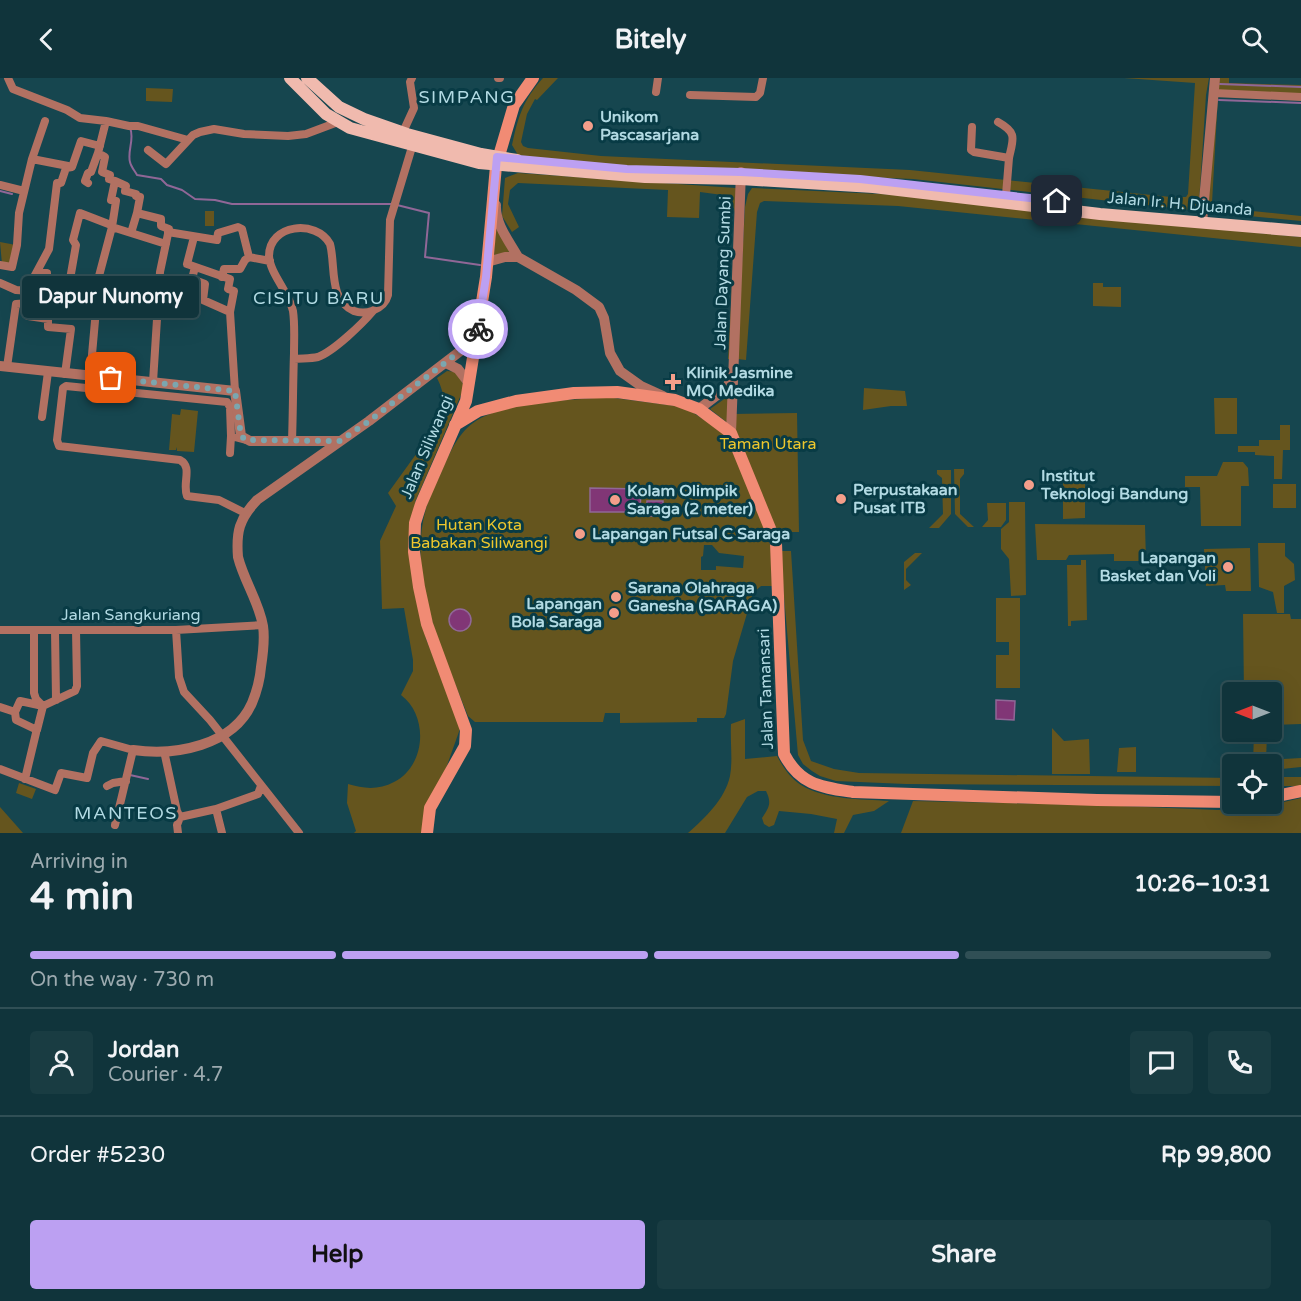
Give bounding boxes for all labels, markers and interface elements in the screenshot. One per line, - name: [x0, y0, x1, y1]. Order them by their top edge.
- icon: back: [30, 23, 63, 56]
- text: Bitely: [615, 23, 686, 56]
- icon: search: [1238, 23, 1271, 56]
- district label: SIMPANG: [419, 86, 515, 108]
- place label: Unikom Pascasarjana: [600, 107, 699, 145]
- marker: Unikom Pascasarjana: [581, 119, 595, 133]
- pin: [1031, 175, 1082, 226]
- icon: home: [1040, 184, 1073, 217]
- street label: Jalan Ir. H. Djuanda: [1107, 188, 1253, 220]
- street label: Jalan Dayang Sumbi: [710, 196, 736, 350]
- callout: Dapur Nunomy: [22, 276, 200, 318]
- text: Dapur Nunomy: [38, 285, 183, 309]
- district label: CISITU BARU: [253, 287, 385, 309]
- courier: [448, 299, 508, 359]
- icon: bike: [462, 313, 495, 346]
- pin: [85, 352, 136, 403]
- icon: bag: [94, 361, 127, 394]
- place label: Klinik Jasmine MQ Medika: [686, 363, 793, 401]
- marker: Klinik Jasmine MQ Medika: [664, 373, 682, 391]
- street label: Jalan Siliwangi: [396, 392, 458, 502]
- park label: Taman Utara: [719, 434, 817, 454]
- place label: Institut Teknologi Bandung: [1040, 466, 1188, 504]
- marker: Institut Teknologi Bandung: [1022, 478, 1036, 492]
- place label: Perpustakaan Pusat ITB: [853, 480, 958, 518]
- place label: Kolam Olimpik Saraga (2 meter): [627, 481, 753, 519]
- marker: Perpustakaan Pusat ITB: [834, 492, 848, 506]
- marker: Kolam Olimpik Saraga (2 meter): [608, 493, 622, 507]
- park label: Hutan Kota Babakan Siliwangi: [410, 515, 548, 553]
- place label: Lapangan Futsal C Saraga: [592, 524, 790, 544]
- marker: Lapangan Futsal C Saraga: [573, 527, 587, 541]
- place label: Lapangan Basket dan Voli: [1099, 548, 1216, 586]
- marker: Lapangan Basket dan Voli: [1221, 560, 1235, 574]
- place label: Sarana Olahraga Ganesha (SARAGA): [628, 578, 777, 616]
- marker: Sarana Olahraga Ganesha (SARAGA): [609, 590, 623, 604]
- place label: Lapangan Bola Saraga: [511, 594, 602, 632]
- street label: Jalan Sangkuriang: [61, 605, 201, 625]
- marker: Lapangan Bola Saraga: [607, 606, 621, 620]
- street label: Jalan Tamansari: [754, 628, 778, 750]
- north arrow: [1222, 682, 1282, 742]
- map controls: [1222, 682, 1282, 814]
- button: locate: [1222, 754, 1282, 814]
- district label: MANTEOS: [74, 802, 178, 824]
- text: Arriving in: [30, 850, 128, 874]
- text: 10:26–10:31: [1134, 871, 1271, 897]
- text: 4 min: [30, 873, 134, 920]
- text: On the way · 730 m: [30, 968, 214, 992]
- button: person: [30, 1031, 93, 1094]
- button: chat: [1130, 1031, 1193, 1094]
- button: phone: [1208, 1031, 1271, 1094]
- text: Jordan: [108, 1037, 179, 1063]
- text: Courier · 4.7: [108, 1063, 223, 1087]
- text: Order #5230: [30, 1142, 165, 1168]
- text: Rp 99,800: [1161, 1142, 1271, 1168]
- button: Help: [30, 1220, 645, 1289]
- button: Share: [657, 1220, 1271, 1289]

